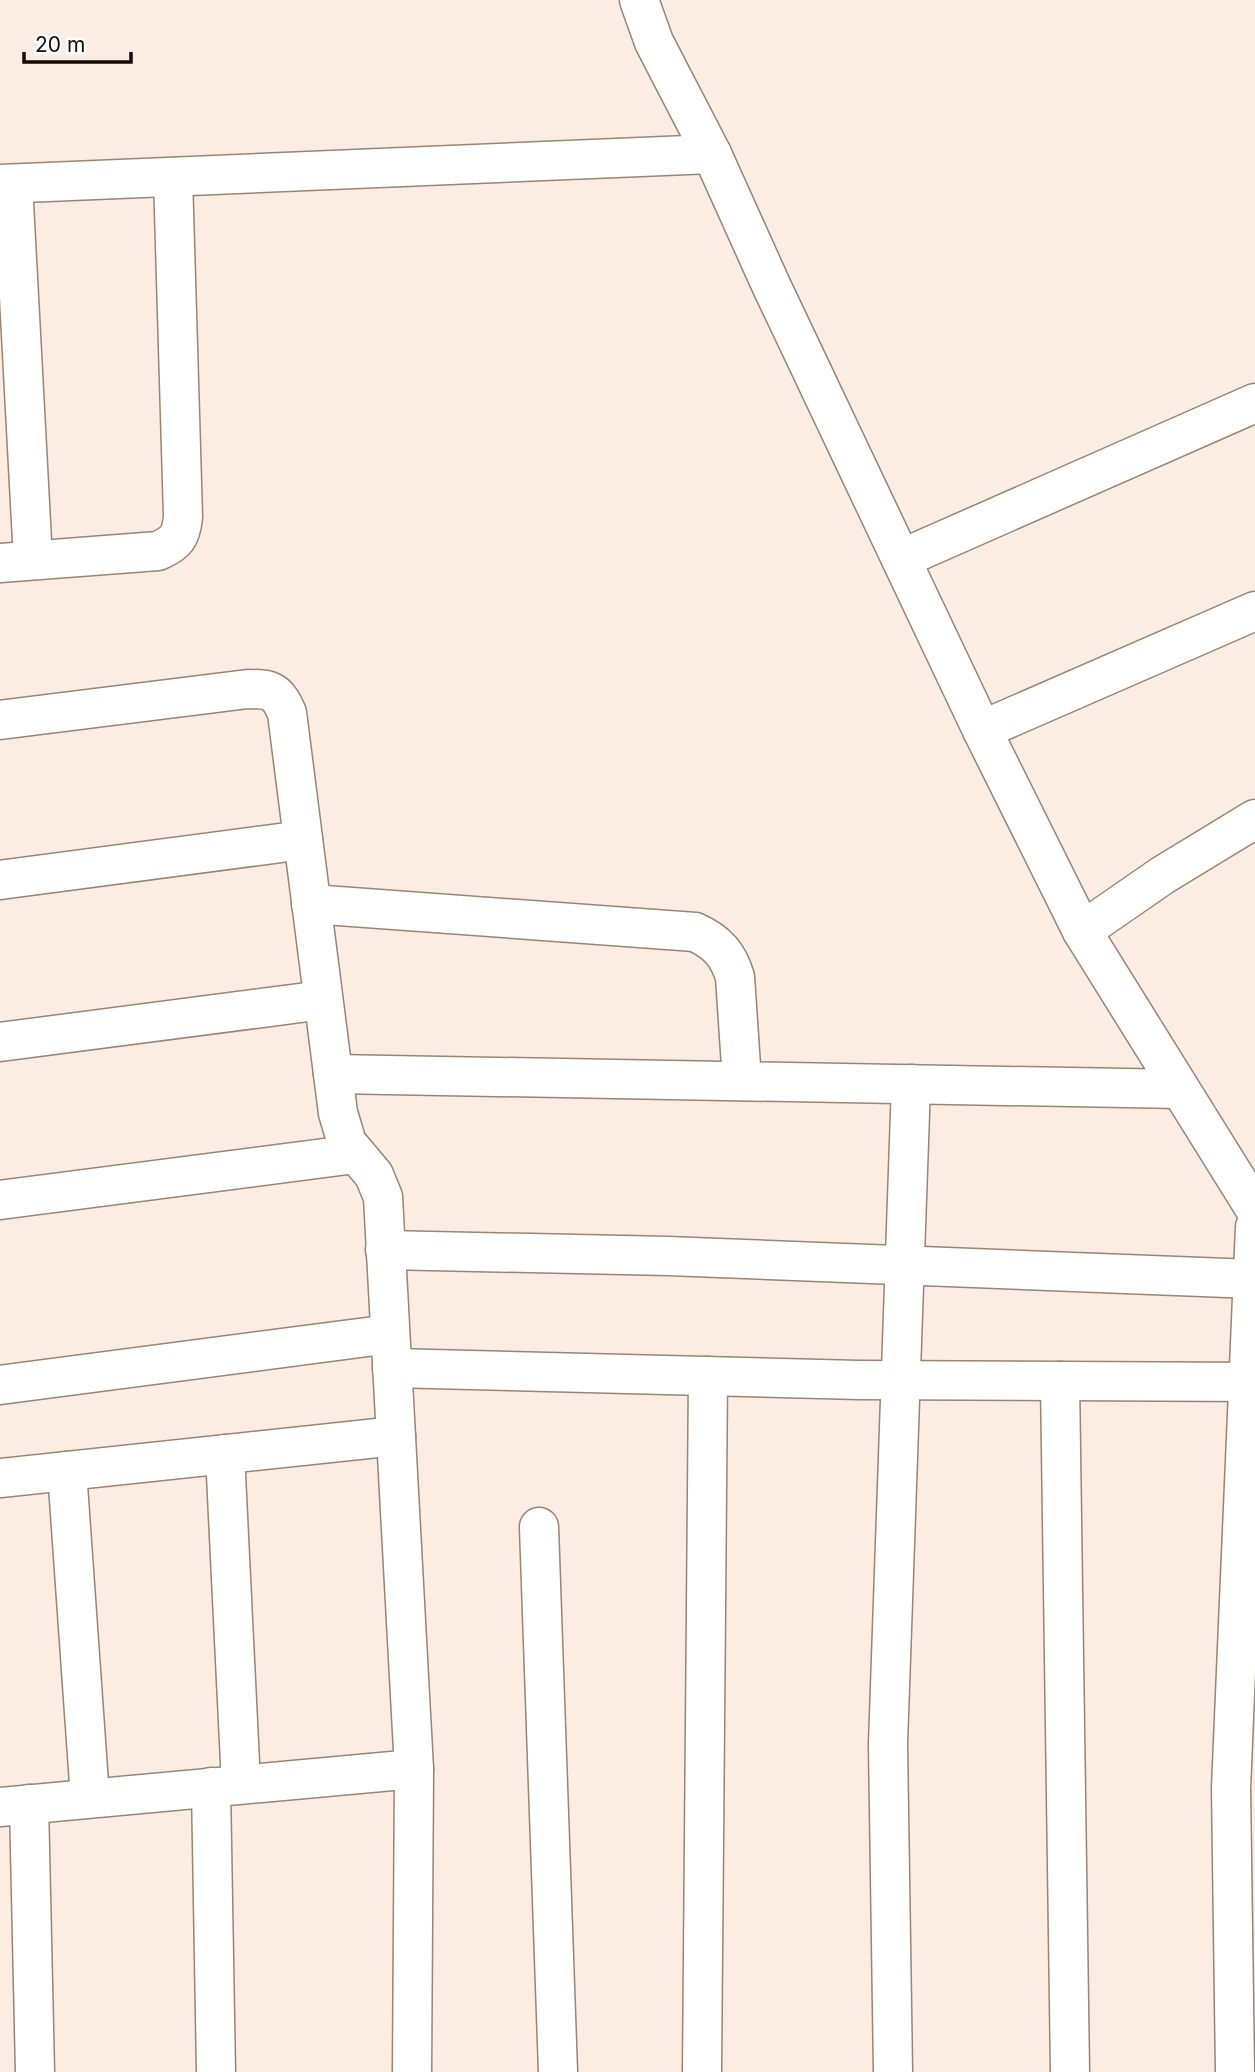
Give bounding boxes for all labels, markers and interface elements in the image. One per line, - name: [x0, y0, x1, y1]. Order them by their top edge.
- scale bar: [24, 21, 131, 65]
- text: 20 m: [35, 32, 85, 57]

